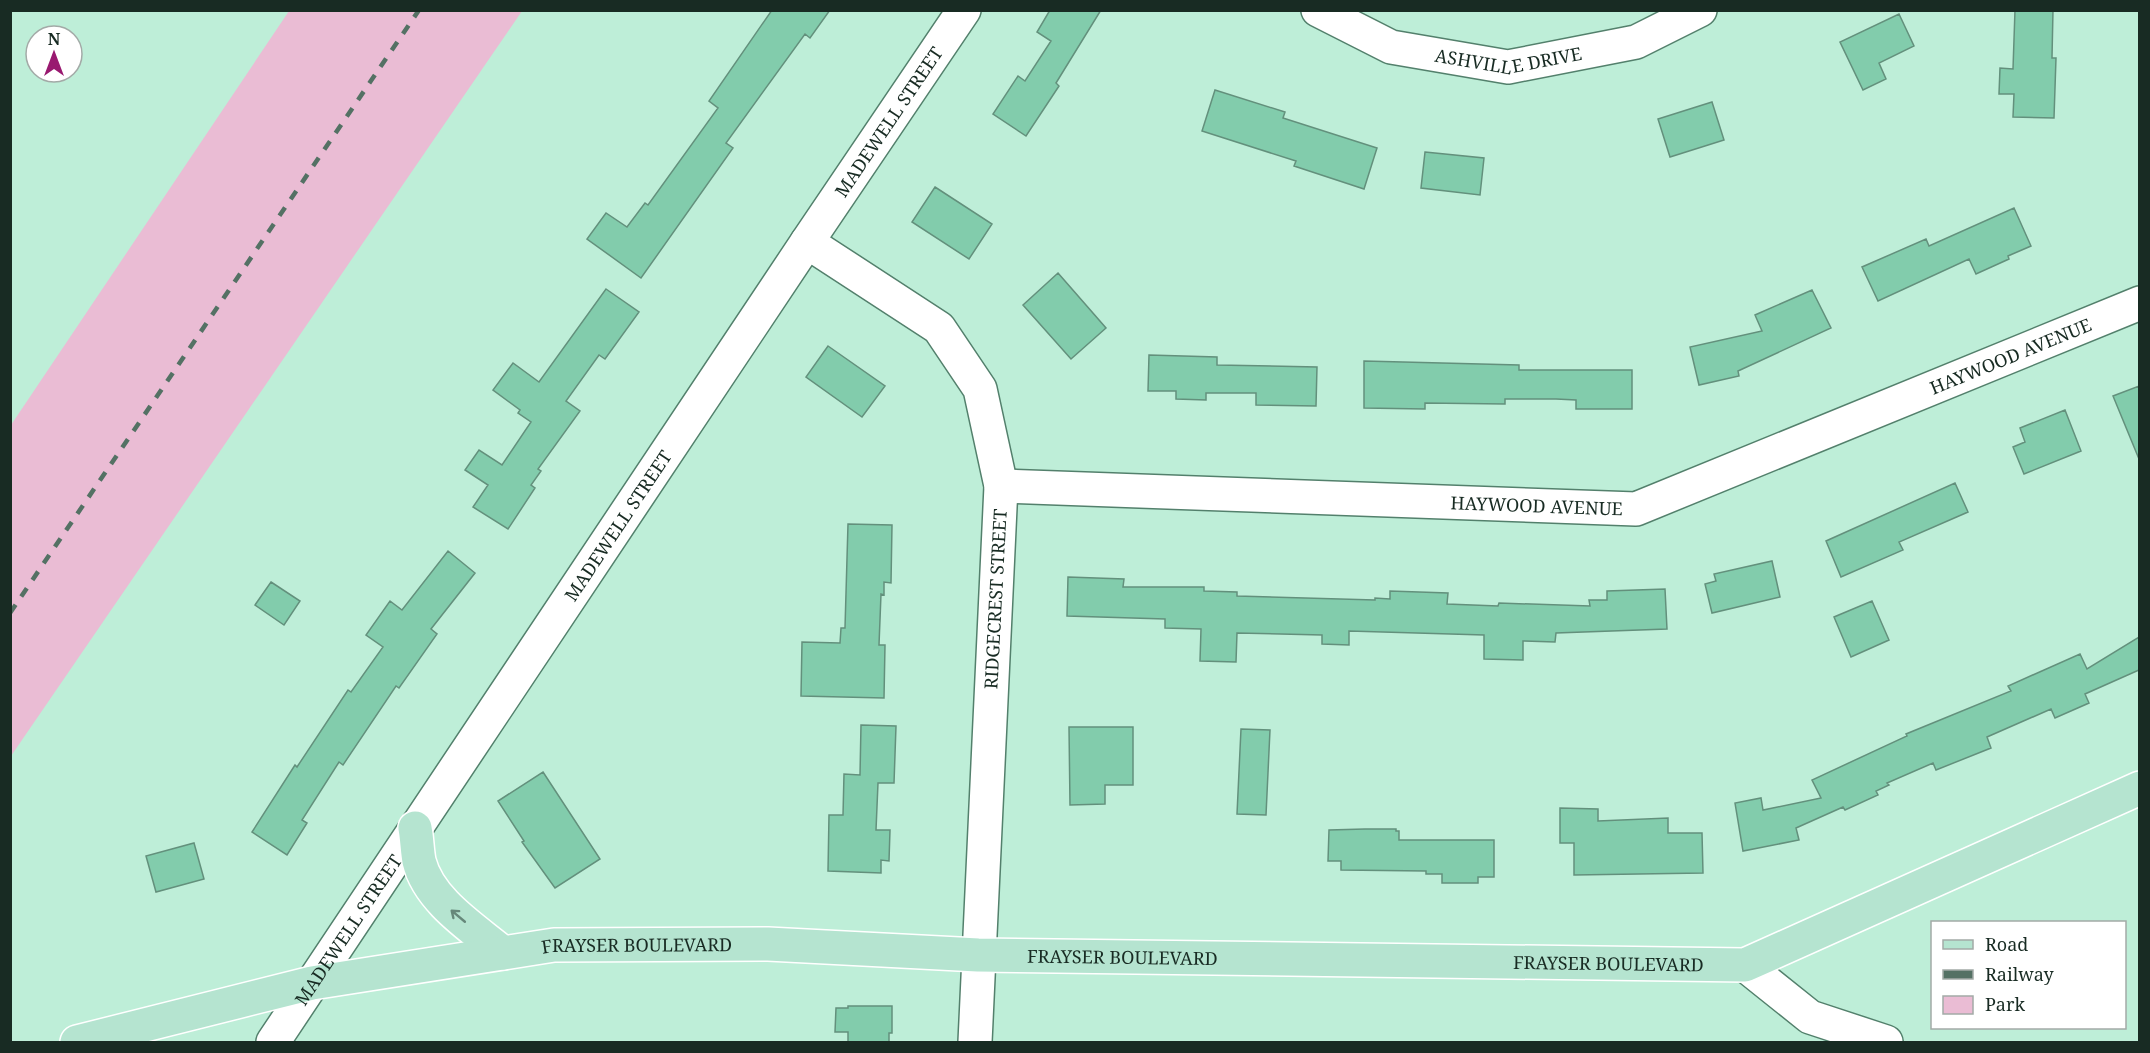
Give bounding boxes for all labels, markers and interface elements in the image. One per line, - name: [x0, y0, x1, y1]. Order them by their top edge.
- north arrow: [24, 24, 84, 84]
- text: N: [48, 28, 61, 50]
- street label: ASHVILLE DRIVE: [1433, 41, 1584, 80]
- street label: MADEWELL STREET: [829, 42, 948, 202]
- street label: HAYWOOD AVENUE: [1926, 312, 2095, 400]
- street label: MADEWELL STREET: [559, 445, 677, 606]
- street label: HAYWOOD AVENUE: [1450, 490, 1623, 521]
- street label: RIDGECREST STREET: [978, 508, 1012, 690]
- street label: MADEWELL STREET: [289, 850, 407, 1010]
- one-way arrow: [450, 909, 466, 922]
- legend: [1931, 921, 2126, 1029]
- street label: FRAYSER BOULEVARD: [540, 932, 732, 959]
- text: Road: [1985, 932, 2028, 956]
- street label: FRAYSER BOULEVARD: [1027, 944, 1218, 970]
- street label: FRAYSER BOULEVARD: [1513, 950, 1704, 976]
- text: Railway: [1985, 962, 2055, 986]
- text: Park: [1985, 992, 2025, 1016]

